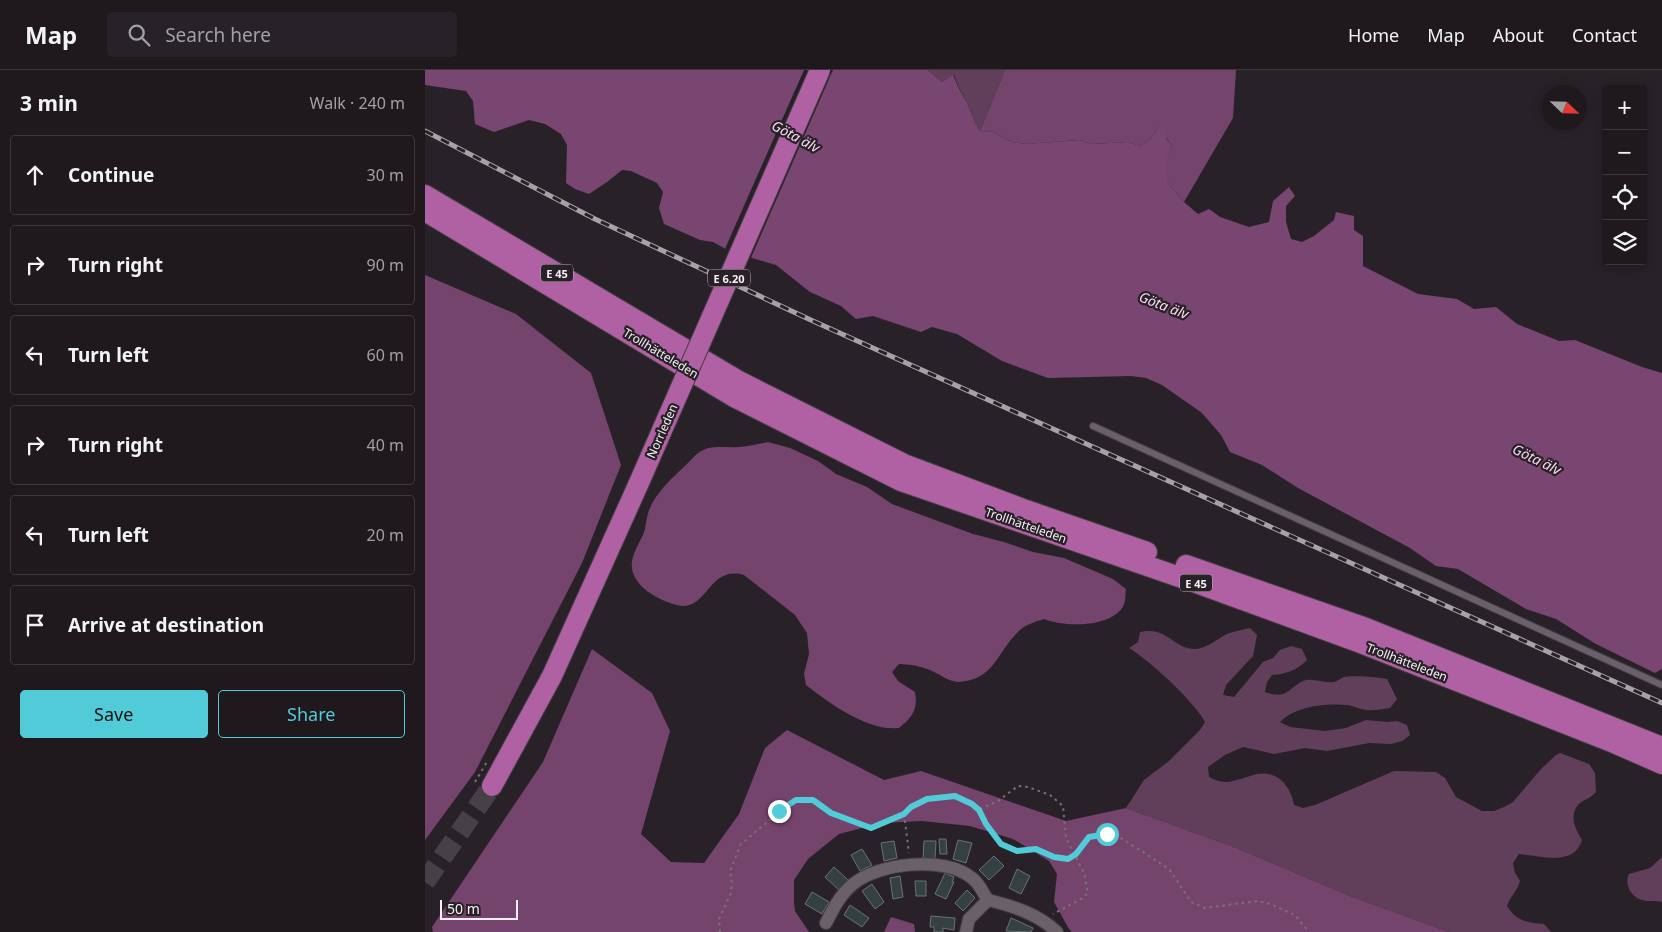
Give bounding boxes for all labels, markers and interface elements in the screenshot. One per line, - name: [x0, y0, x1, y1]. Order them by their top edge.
- search box: [107, 12, 457, 57]
- text: Map: [25, 18, 77, 51]
- icon: search: [125, 21, 153, 49]
- text: Search here: [165, 22, 271, 48]
- text: Home: [1348, 23, 1399, 47]
- text: Map: [1427, 23, 1465, 47]
- text: About: [1493, 23, 1544, 47]
- text: Contact: [1572, 23, 1637, 47]
- north arrow: [1542, 85, 1587, 130]
- map controls: [1602, 85, 1647, 265]
- button: +: [1602, 85, 1647, 130]
- text: 3 min: [20, 89, 78, 117]
- text: Walk · 240 m: [310, 92, 405, 114]
- water label: Göta älv: [769, 115, 825, 157]
- button: −: [1602, 130, 1647, 175]
- icon: ahead: [21, 161, 49, 189]
- text: Continue: [68, 162, 154, 188]
- text: 30 m: [367, 164, 404, 186]
- button: locate: [1602, 175, 1647, 220]
- button: layers: [1602, 220, 1647, 265]
- icon: right: [21, 251, 49, 279]
- text: Turn right: [68, 252, 163, 278]
- text: 90 m: [367, 254, 404, 276]
- road number: E 45: [541, 264, 573, 282]
- road number: E 6.20: [708, 270, 750, 287]
- water label: Göta älv: [1136, 287, 1193, 324]
- street label: Trollhätteleden: [620, 324, 702, 382]
- icon: left: [21, 341, 49, 369]
- text: Turn left: [68, 342, 149, 368]
- text: 60 m: [367, 344, 404, 366]
- street label: Norrleden: [642, 401, 682, 461]
- icon: right: [21, 431, 49, 459]
- text: Turn right: [68, 432, 163, 458]
- text: 40 m: [367, 434, 404, 456]
- water label: Göta älv: [1510, 439, 1566, 480]
- street label: Trollhätteleden: [983, 503, 1069, 547]
- icon: left: [21, 521, 49, 549]
- text: Turn left: [68, 522, 149, 548]
- text: 20 m: [367, 524, 404, 546]
- road number: E 45: [1180, 574, 1212, 592]
- icon: arrive: [21, 611, 49, 639]
- text: Arrive at destination: [68, 612, 264, 638]
- street label: Trollhätteleden: [1364, 639, 1450, 685]
- button: Save: [20, 690, 208, 738]
- button: Share: [218, 690, 405, 738]
- route end: [768, 800, 791, 823]
- route start: [1096, 823, 1119, 846]
- scale bar: [440, 897, 517, 920]
- text: 50 m: [447, 899, 480, 918]

